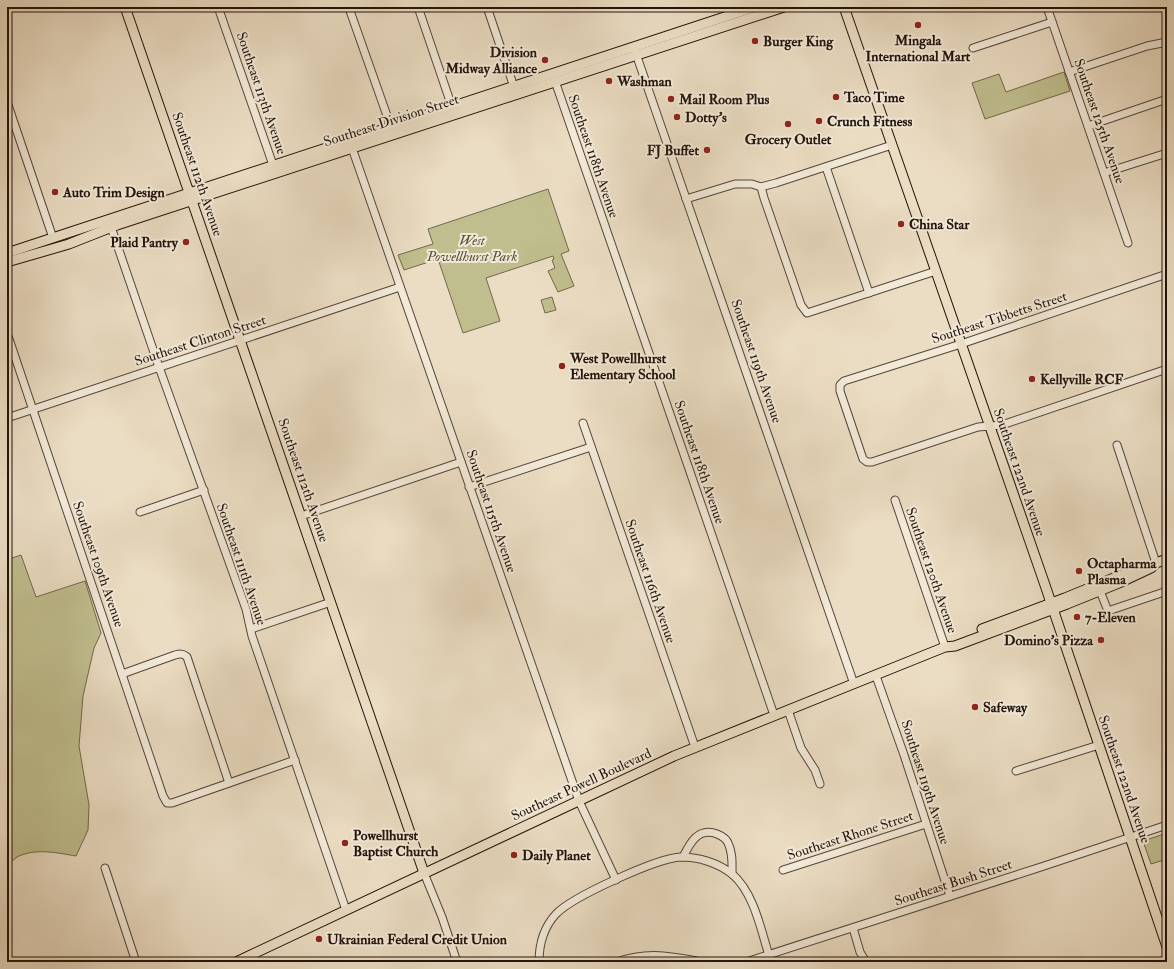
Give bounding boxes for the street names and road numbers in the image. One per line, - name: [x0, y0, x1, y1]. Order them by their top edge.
- street label: Southeast 113th Avenue: [233, 30, 290, 157]
- street label: Southeast 125th Avenue: [1070, 56, 1129, 186]
- street label: Southeast Division Street: [321, 90, 461, 150]
- street label: Southeast 118th Avenue: [564, 92, 623, 220]
- street label: Southeast 112th Avenue: [168, 110, 227, 238]
- street label: Southeast Tibbetts Street: [929, 287, 1070, 347]
- street label: Southeast 119th Avenue: [727, 297, 786, 426]
- street label: Southeast Clinton Street: [132, 311, 269, 370]
- street label: Southeast 118th Avenue: [670, 398, 729, 526]
- street label: Southeast 122nd Avenue: [990, 406, 1049, 539]
- street label: Southeast 112th Avenue: [274, 416, 333, 544]
- street label: Southeast 115th Avenue: [462, 447, 521, 575]
- street label: Southeast 109th Avenue: [69, 499, 128, 630]
- street label: Southeast 111th Avenue: [213, 501, 270, 628]
- street label: Southeast 120th Avenue: [902, 505, 961, 636]
- street label: Southeast 116th Avenue: [621, 517, 680, 645]
- street label: Southeast 122nd Avenue: [1095, 713, 1154, 846]
- street label: Southeast 119th Avenue: [897, 718, 954, 847]
- street label: Southeast Powell Boulevard: [508, 744, 654, 824]
- street label: Southeast Rhone Street: [785, 807, 916, 864]
- street label: Southeast Bush Street: [892, 855, 1015, 910]

